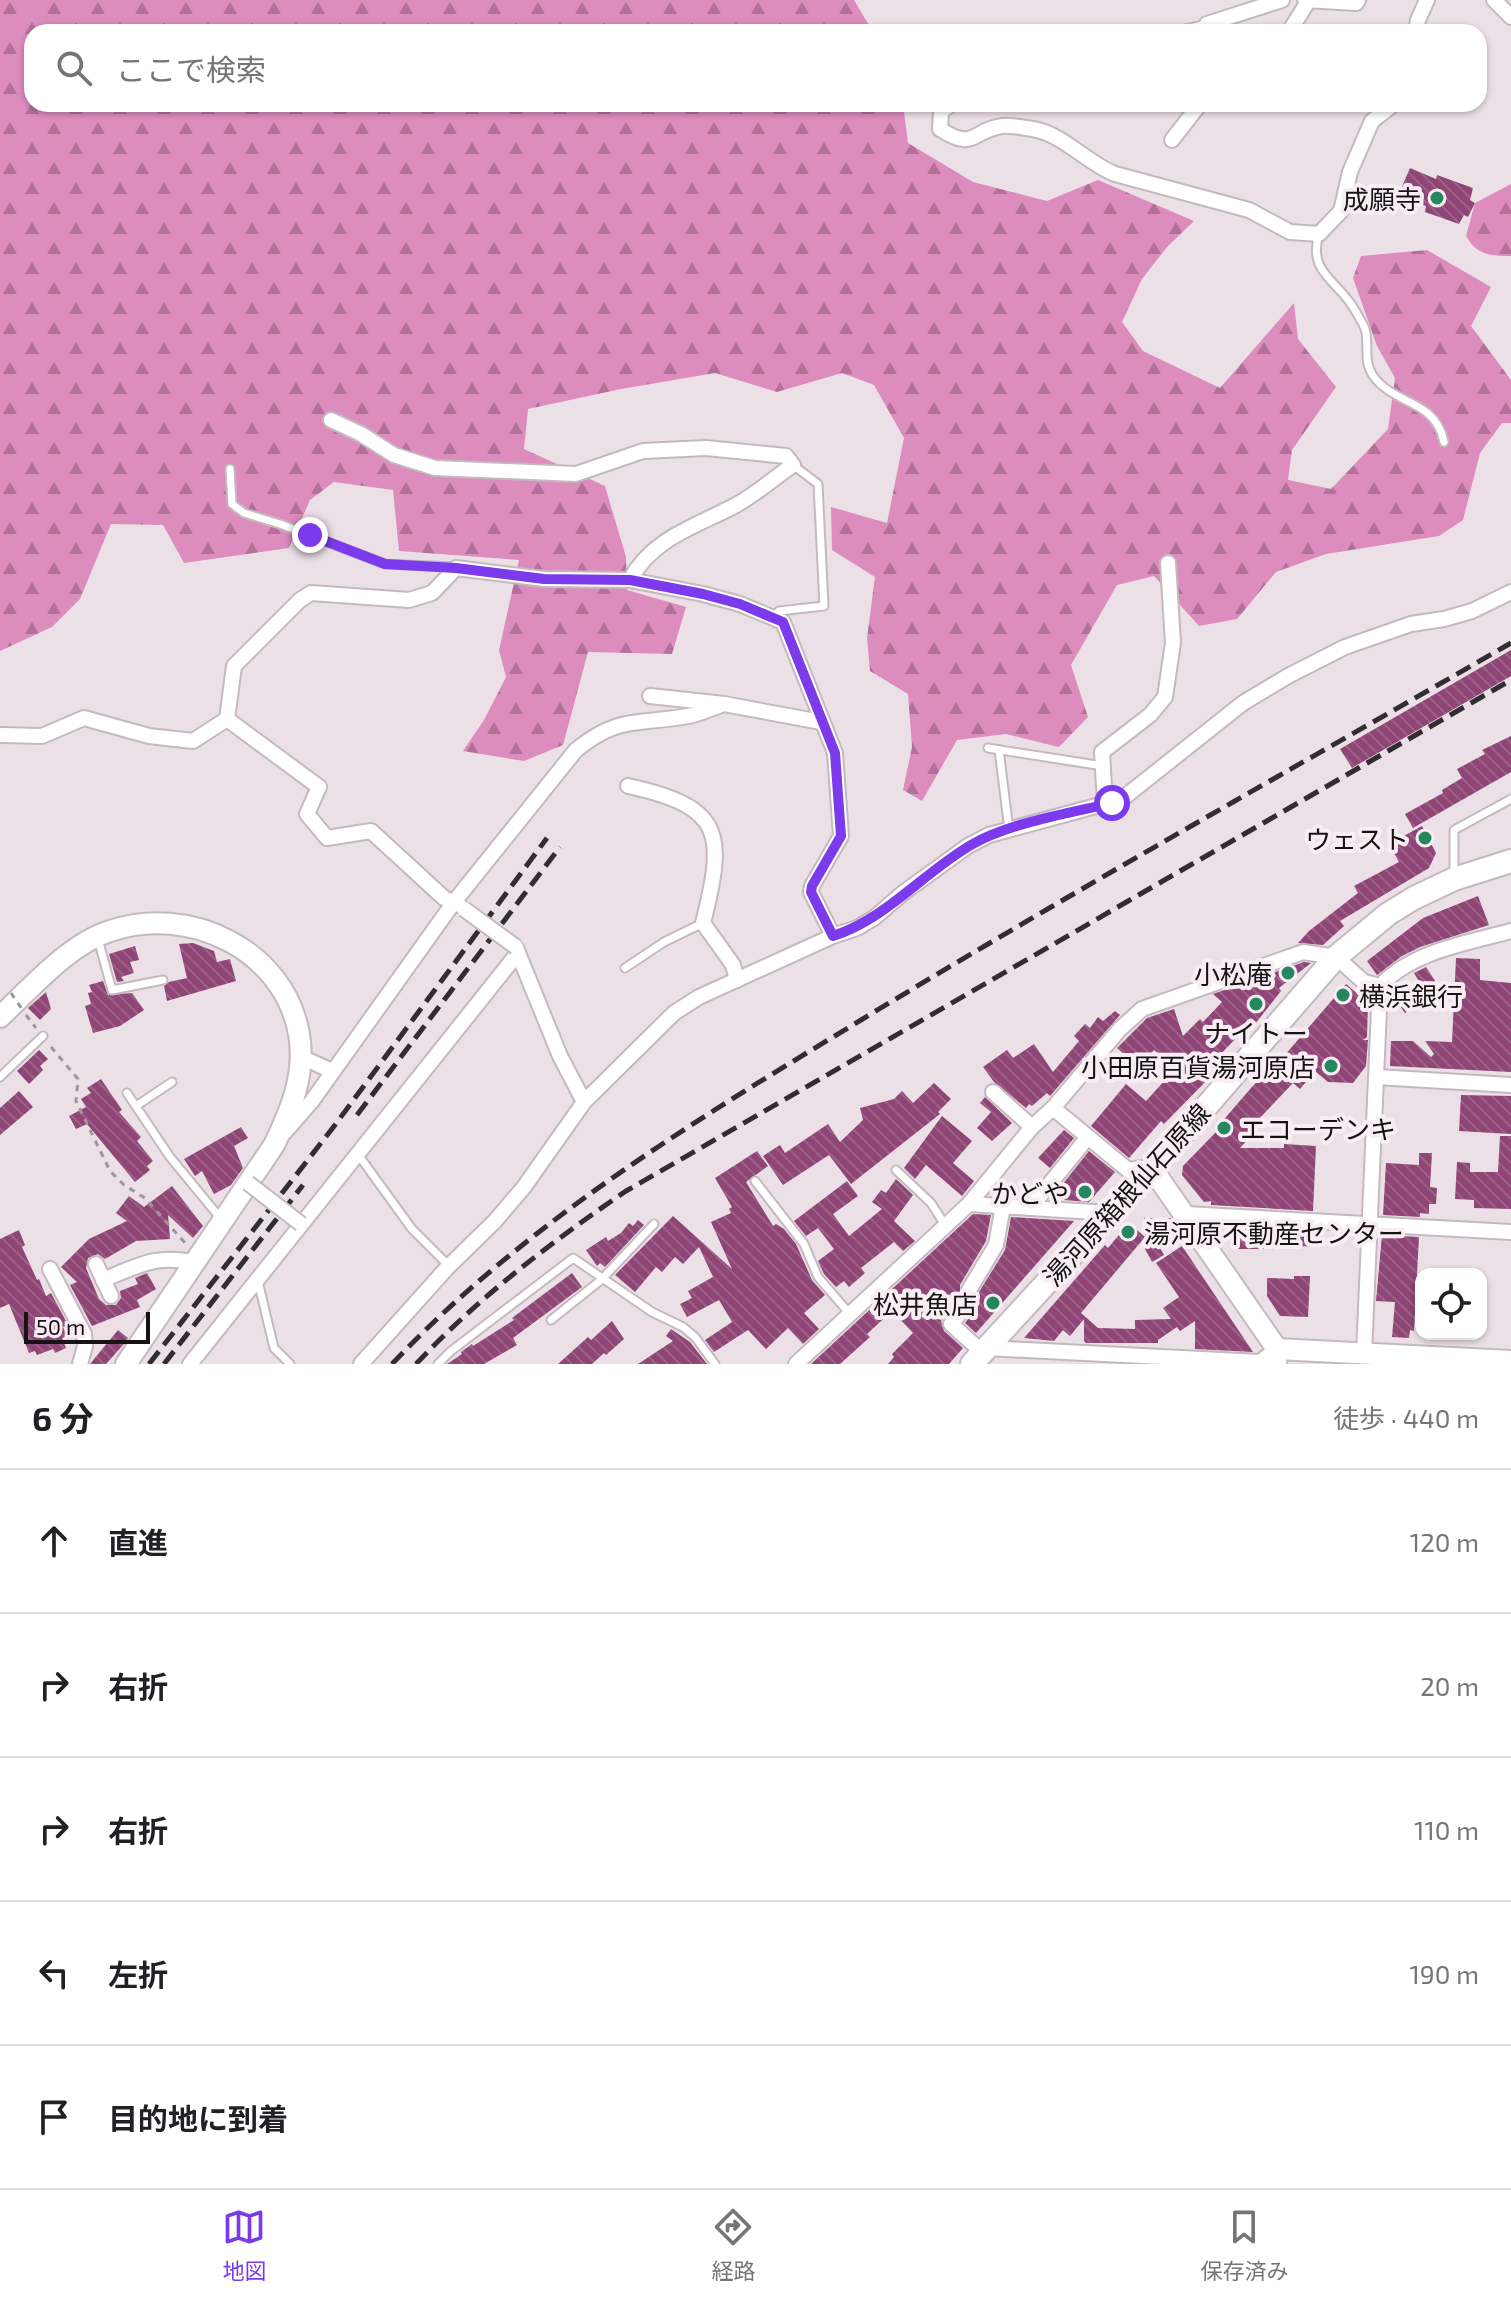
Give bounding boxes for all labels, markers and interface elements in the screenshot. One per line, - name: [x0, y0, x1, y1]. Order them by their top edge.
- search box: [24, 24, 1487, 112]
- icon: search: [52, 46, 96, 90]
- text: ここで検索: [116, 51, 266, 87]
- place label: 成願寺: [1343, 183, 1421, 214]
- marker: 成願寺: [1428, 189, 1446, 207]
- route end: [292, 517, 328, 553]
- route start: [1094, 785, 1130, 821]
- place label: ウェスト: [1305, 823, 1409, 854]
- marker: ウェスト: [1416, 829, 1434, 847]
- place label: 小松庵: [1194, 958, 1272, 989]
- marker: 小松庵: [1279, 964, 1297, 982]
- place label: 横浜銀行: [1359, 980, 1463, 1011]
- marker: 横浜銀行: [1334, 986, 1352, 1004]
- marker: ナイトー: [1247, 995, 1265, 1013]
- place label: ナイトー: [1204, 1017, 1308, 1048]
- place label: 小田原百貨湯河原店: [1081, 1051, 1315, 1082]
- marker: 小田原百貨湯河原店: [1322, 1057, 1340, 1075]
- street label: 湯河原箱根仙石原線: [1036, 1097, 1216, 1291]
- place label: エコーデンキ: [1240, 1113, 1396, 1144]
- marker: エコーデンキ: [1215, 1119, 1233, 1137]
- place label: かどや: [991, 1177, 1069, 1208]
- marker: かどや: [1076, 1183, 1094, 1201]
- place label: 湯河原不動産センター: [1144, 1217, 1404, 1248]
- marker: 湯河原不動産センター: [1119, 1223, 1137, 1241]
- map controls: [1415, 1268, 1487, 1340]
- button: locate: [1415, 1268, 1487, 1340]
- place label: 松井魚店: [873, 1288, 977, 1319]
- marker: 松井魚店: [984, 1294, 1002, 1312]
- scale bar: [24, 1308, 150, 1344]
- text: 50 m: [36, 1313, 85, 1339]
- text: 6 分: [32, 1397, 93, 1438]
- text: 徒歩 · 440 m: [1333, 1402, 1479, 1433]
- icon: ahead: [32, 1519, 76, 1563]
- text: 直進: [108, 1524, 168, 1560]
- text: 120 m: [1410, 1526, 1479, 1557]
- icon: right: [32, 1663, 76, 1707]
- text: 右折: [108, 1668, 168, 1704]
- text: 20 m: [1420, 1670, 1479, 1701]
- icon: right: [32, 1807, 76, 1851]
- text: 右折: [108, 1812, 168, 1848]
- text: 110 m: [1414, 1814, 1479, 1845]
- icon: left: [32, 1951, 76, 1995]
- text: 左折: [108, 1956, 168, 1992]
- text: 190 m: [1410, 1958, 1479, 1989]
- icon: arrive: [32, 2095, 76, 2139]
- text: 目的地に到着: [108, 2100, 288, 2136]
- tab: 地図: [222, 2205, 267, 2285]
- tab: 経路: [711, 2205, 756, 2285]
- tab: 保存済み: [1200, 2205, 1289, 2285]

